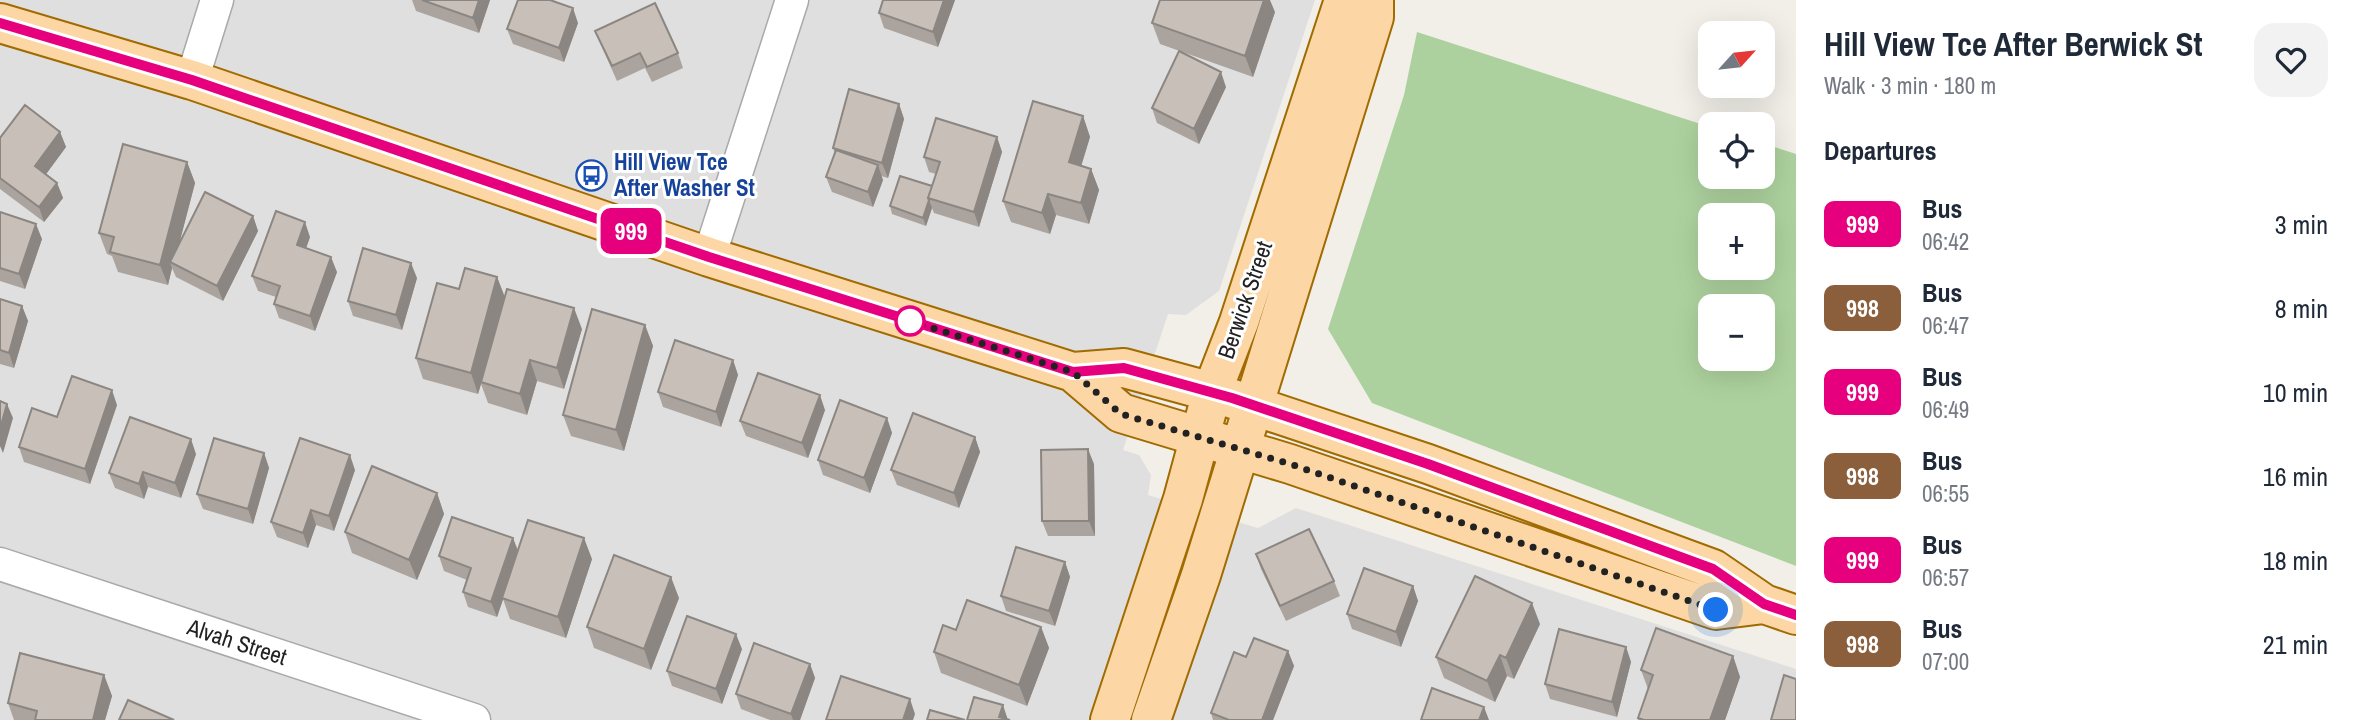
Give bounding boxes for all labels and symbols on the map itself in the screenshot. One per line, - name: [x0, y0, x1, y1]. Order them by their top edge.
- north arrow: [1698, 21, 1774, 98]
- place label: Hill View Tce After Washer St: [614, 146, 755, 203]
- bus stop icon: Hill View Tce After Washer St: [574, 158, 608, 192]
- line badge: 999: [591, 208, 671, 254]
- street label: Berwick Street: [1210, 237, 1279, 363]
- unlabelled marker: [895, 306, 925, 336]
- your location: [1698, 592, 1733, 627]
- street label: Alvah Street: [183, 611, 291, 672]

